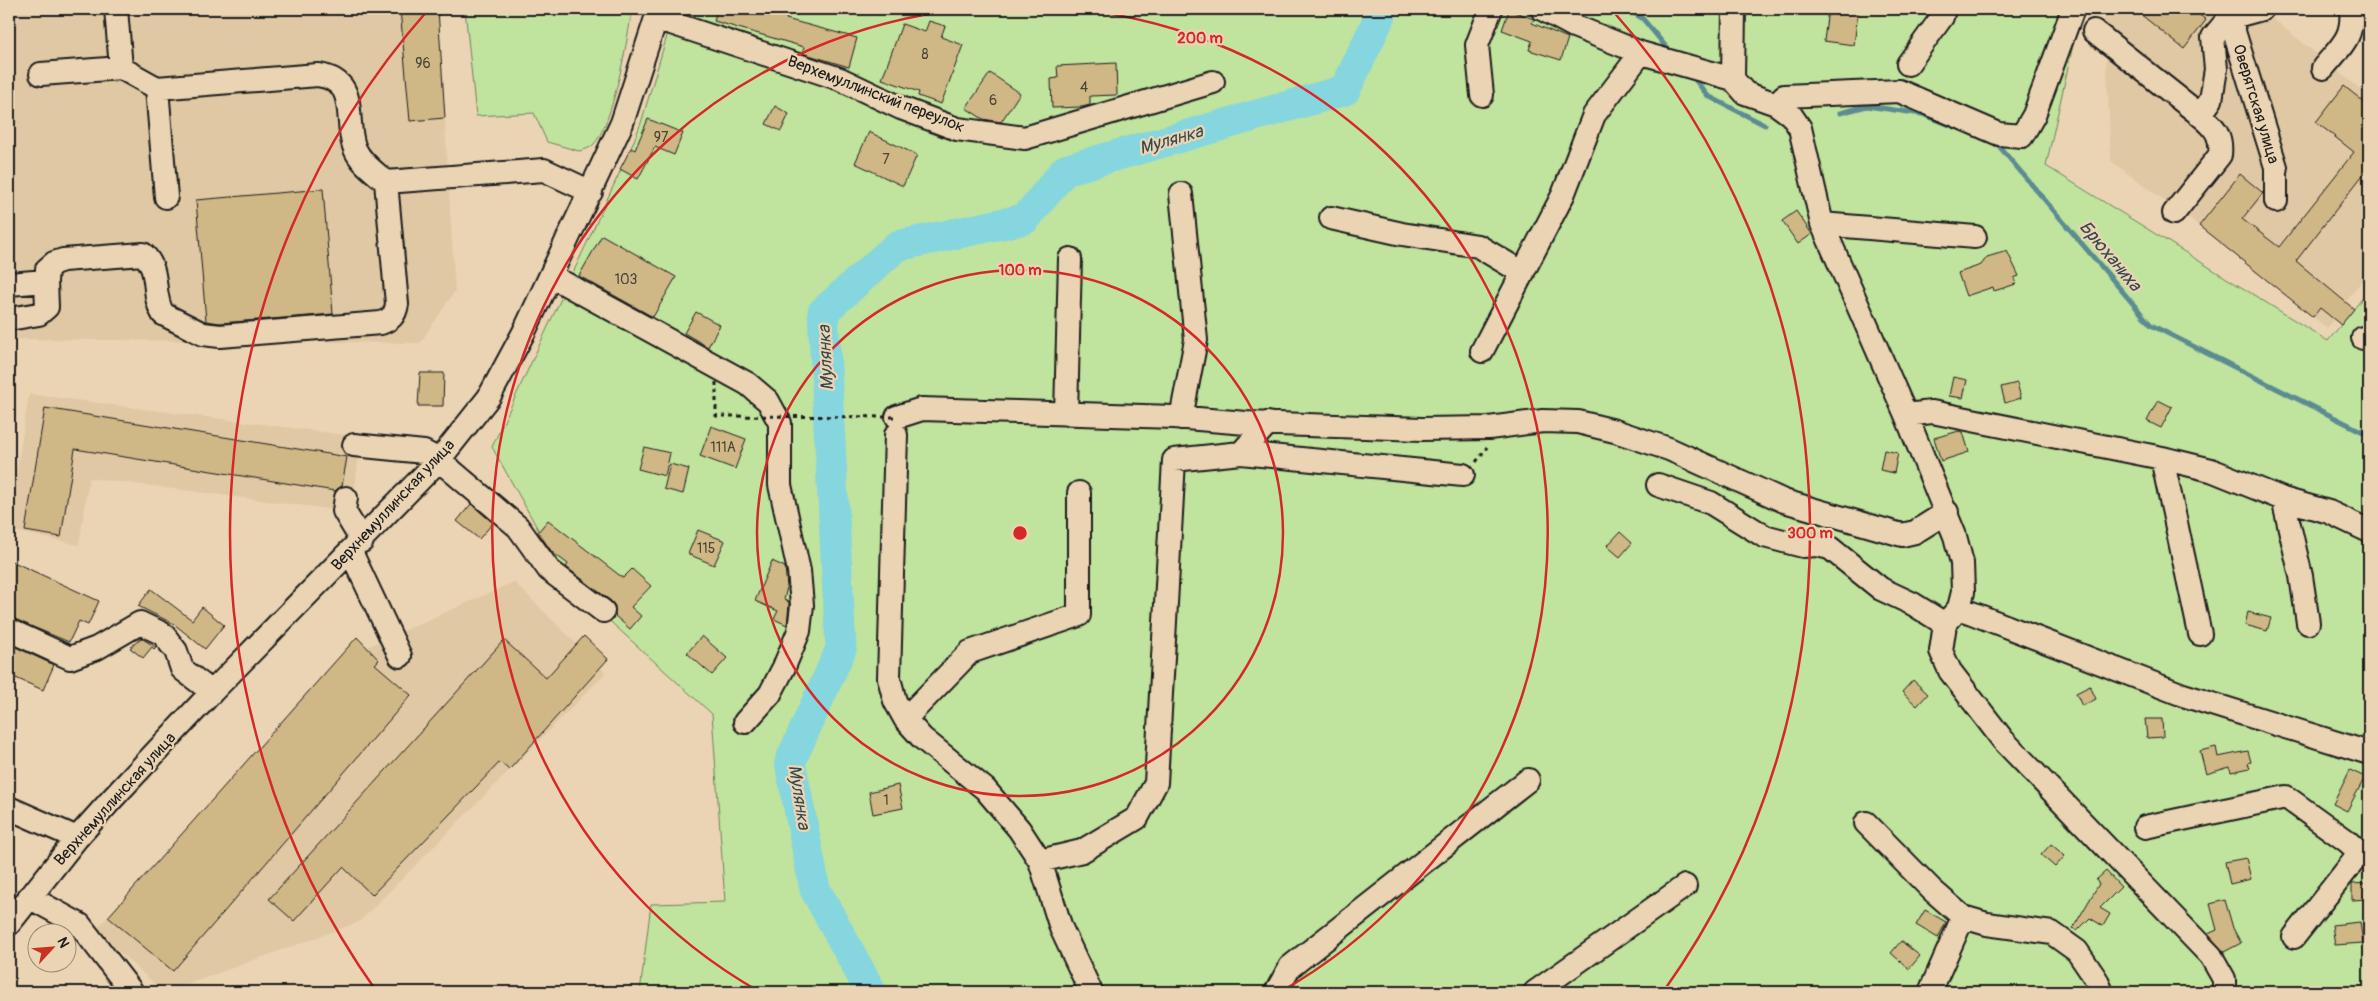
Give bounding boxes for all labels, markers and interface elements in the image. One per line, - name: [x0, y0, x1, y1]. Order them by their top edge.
- text: 200 m: [1177, 29, 1223, 48]
- street label: Оверятская улица: [2228, 42, 2284, 166]
- house number: 8: [921, 46, 929, 63]
- street label: Верхемуллинский переулок: [785, 51, 967, 137]
- house number: 96: [415, 55, 431, 72]
- house number: 4: [1080, 79, 1088, 96]
- house number: 6: [989, 92, 997, 109]
- water label: Мулянка: [1136, 120, 1207, 160]
- house number: 97: [654, 129, 669, 146]
- house number: 7: [882, 151, 890, 168]
- water label: Брюханиха: [2074, 216, 2147, 297]
- text: 100 m: [999, 261, 1041, 280]
- house number: 103: [615, 271, 638, 288]
- water label: Мулянка: [813, 323, 839, 391]
- street label: Верхнемуллинская улица: [327, 435, 459, 575]
- house number: 111А: [710, 439, 736, 456]
- centre of rings: [1011, 524, 1029, 542]
- text: 300 m: [1787, 524, 1833, 543]
- house number: 115: [697, 540, 715, 557]
- street label: Верхнемуллинская улица: [50, 728, 180, 870]
- water label: Мулянка: [783, 763, 816, 833]
- house number: 1: [883, 792, 889, 809]
- north arrow: [28, 924, 78, 974]
- text: N: [54, 935, 73, 951]

